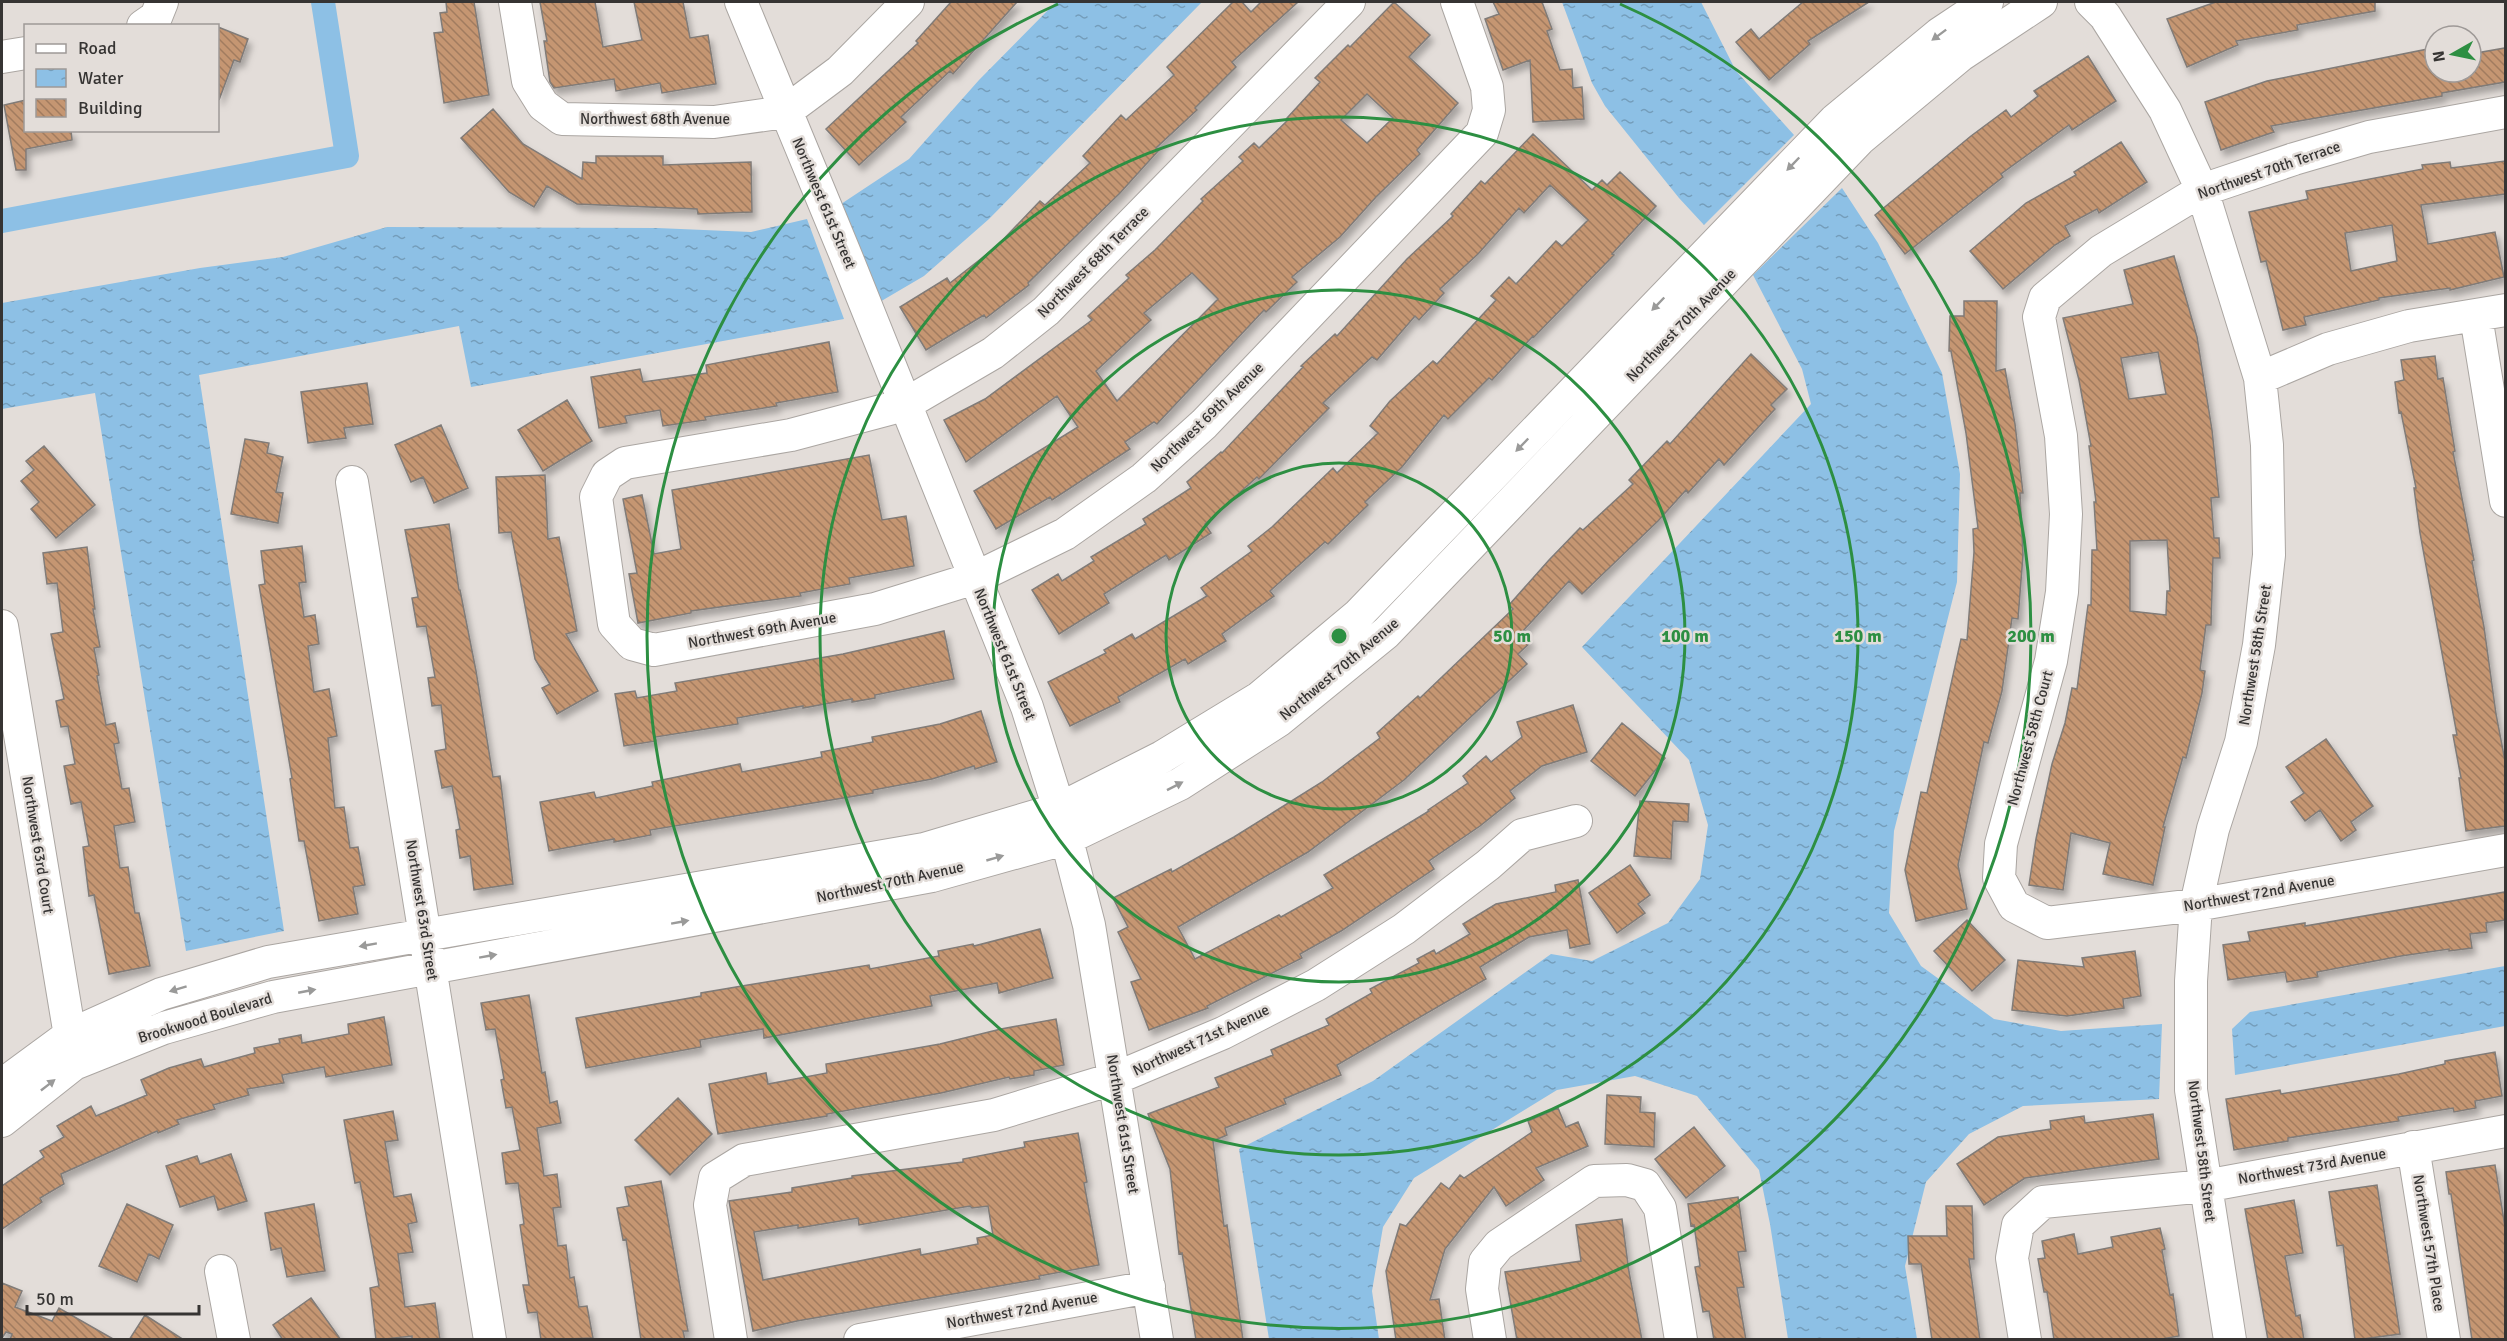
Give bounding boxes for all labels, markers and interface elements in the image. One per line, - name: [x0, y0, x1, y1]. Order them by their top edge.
- legend: [24, 24, 219, 132]
- north arrow: [2423, 24, 2483, 84]
- one-way arrow: [1931, 29, 1947, 41]
- text: Road: [78, 37, 117, 59]
- text: N: [2428, 49, 2450, 63]
- text: Water: [78, 67, 124, 89]
- text: Building: [78, 97, 142, 119]
- street label: Northwest 68th Avenue: [580, 110, 730, 128]
- street label: Northwest 61st Street: [788, 135, 860, 271]
- street label: Northwest 70th Terrace: [2195, 137, 2343, 203]
- one-way arrow: [1786, 156, 1800, 171]
- street label: Northwest 68th Terrace: [1034, 203, 1152, 321]
- street label: Northwest 70th Avenue: [1622, 265, 1740, 385]
- one-way arrow: [1651, 297, 1665, 311]
- street label: Northwest 69th Avenue: [1147, 358, 1267, 476]
- one-way arrow: [1516, 437, 1530, 451]
- street label: Northwest 58th Street: [2235, 583, 2275, 727]
- street label: Northwest 61st Street: [970, 585, 1040, 723]
- street label: Northwest 69th Avenue: [687, 608, 837, 652]
- street label: Northwest 70th Avenue: [1276, 614, 1402, 724]
- text: 50 m: [1493, 625, 1531, 647]
- text: 100 m: [1661, 625, 1709, 647]
- text: 150 m: [1834, 625, 1882, 647]
- text: 200 m: [2007, 625, 2055, 647]
- centre of rings: [1329, 626, 1349, 646]
- street label: Northwest 58th Court: [2003, 668, 2057, 808]
- street label: Northwest 63rd Court: [18, 775, 58, 915]
- one-way arrow: [1167, 781, 1184, 791]
- street label: Northwest 63rd Street: [402, 838, 442, 982]
- one-way arrow: [986, 853, 1004, 863]
- street label: Northwest 70th Avenue: [815, 858, 965, 906]
- street label: Northwest 72nd Avenue: [2182, 871, 2336, 915]
- one-way arrow: [671, 917, 690, 926]
- one-way arrow: [358, 941, 377, 950]
- one-way arrow: [479, 951, 498, 960]
- one-way arrow: [169, 985, 187, 994]
- one-way arrow: [298, 986, 317, 995]
- street label: Brookwood Boulevard: [136, 989, 274, 1047]
- street label: Northwest 71st Avenue: [1130, 1000, 1272, 1080]
- street label: Northwest 61st Street: [1103, 1053, 1143, 1195]
- street label: Northwest 58th Street: [2184, 1079, 2220, 1223]
- one-way arrow: [40, 1080, 55, 1092]
- street label: Northwest 73rd Avenue: [2237, 1144, 2387, 1188]
- street label: Northwest 57th Place: [2409, 1173, 2449, 1313]
- scale bar: [27, 1278, 200, 1316]
- text: 50 m: [36, 1288, 74, 1310]
- street label: Northwest 72nd Avenue: [945, 1288, 1099, 1332]

